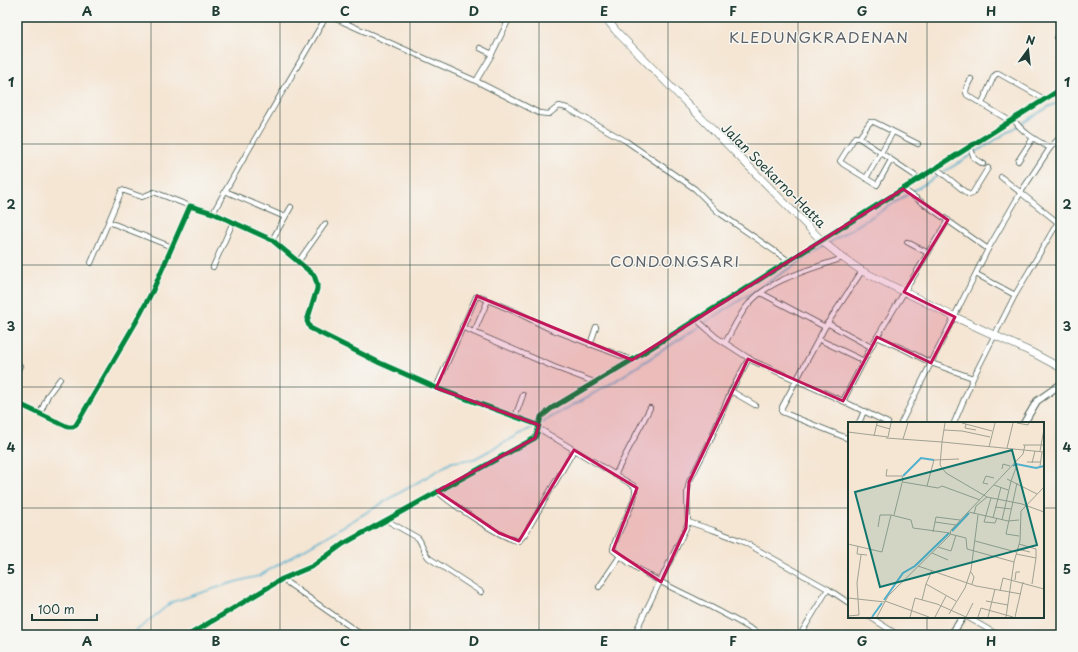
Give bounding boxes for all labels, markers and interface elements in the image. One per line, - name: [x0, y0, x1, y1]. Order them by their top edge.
- text: A: [82, 1, 92, 20]
- text: B: [212, 1, 221, 20]
- text: C: [340, 1, 350, 20]
- text: D: [469, 1, 479, 20]
- text: E: [600, 1, 608, 20]
- text: F: [729, 1, 737, 20]
- text: G: [857, 1, 867, 20]
- text: H: [986, 1, 996, 20]
- district label: KLEDUNGKRADENAN: [729, 25, 909, 48]
- north arrow: [1008, 30, 1048, 70]
- text: N: [1024, 31, 1037, 49]
- text: 1: [8, 72, 14, 91]
- text: 1: [1064, 72, 1070, 91]
- street label: Jalan Soekarno-Hatta: [717, 118, 831, 232]
- text: 2: [6, 194, 16, 213]
- text: 2: [1062, 194, 1072, 213]
- district label: CONDONGSARI: [610, 249, 740, 272]
- text: 3: [7, 316, 16, 335]
- text: 3: [1063, 316, 1072, 335]
- inset map: [848, 422, 1044, 618]
- text: 4: [7, 437, 16, 456]
- text: 4: [1063, 437, 1072, 456]
- text: 5: [7, 559, 15, 578]
- text: 5: [1063, 559, 1071, 578]
- scale bar: [32, 596, 97, 622]
- text: 100 m: [38, 600, 75, 618]
- text: A: [82, 631, 92, 650]
- text: B: [212, 631, 221, 650]
- text: C: [340, 631, 350, 650]
- text: D: [469, 631, 479, 650]
- text: E: [600, 631, 608, 650]
- text: F: [729, 631, 737, 650]
- text: G: [857, 631, 867, 650]
- text: H: [986, 631, 996, 650]

